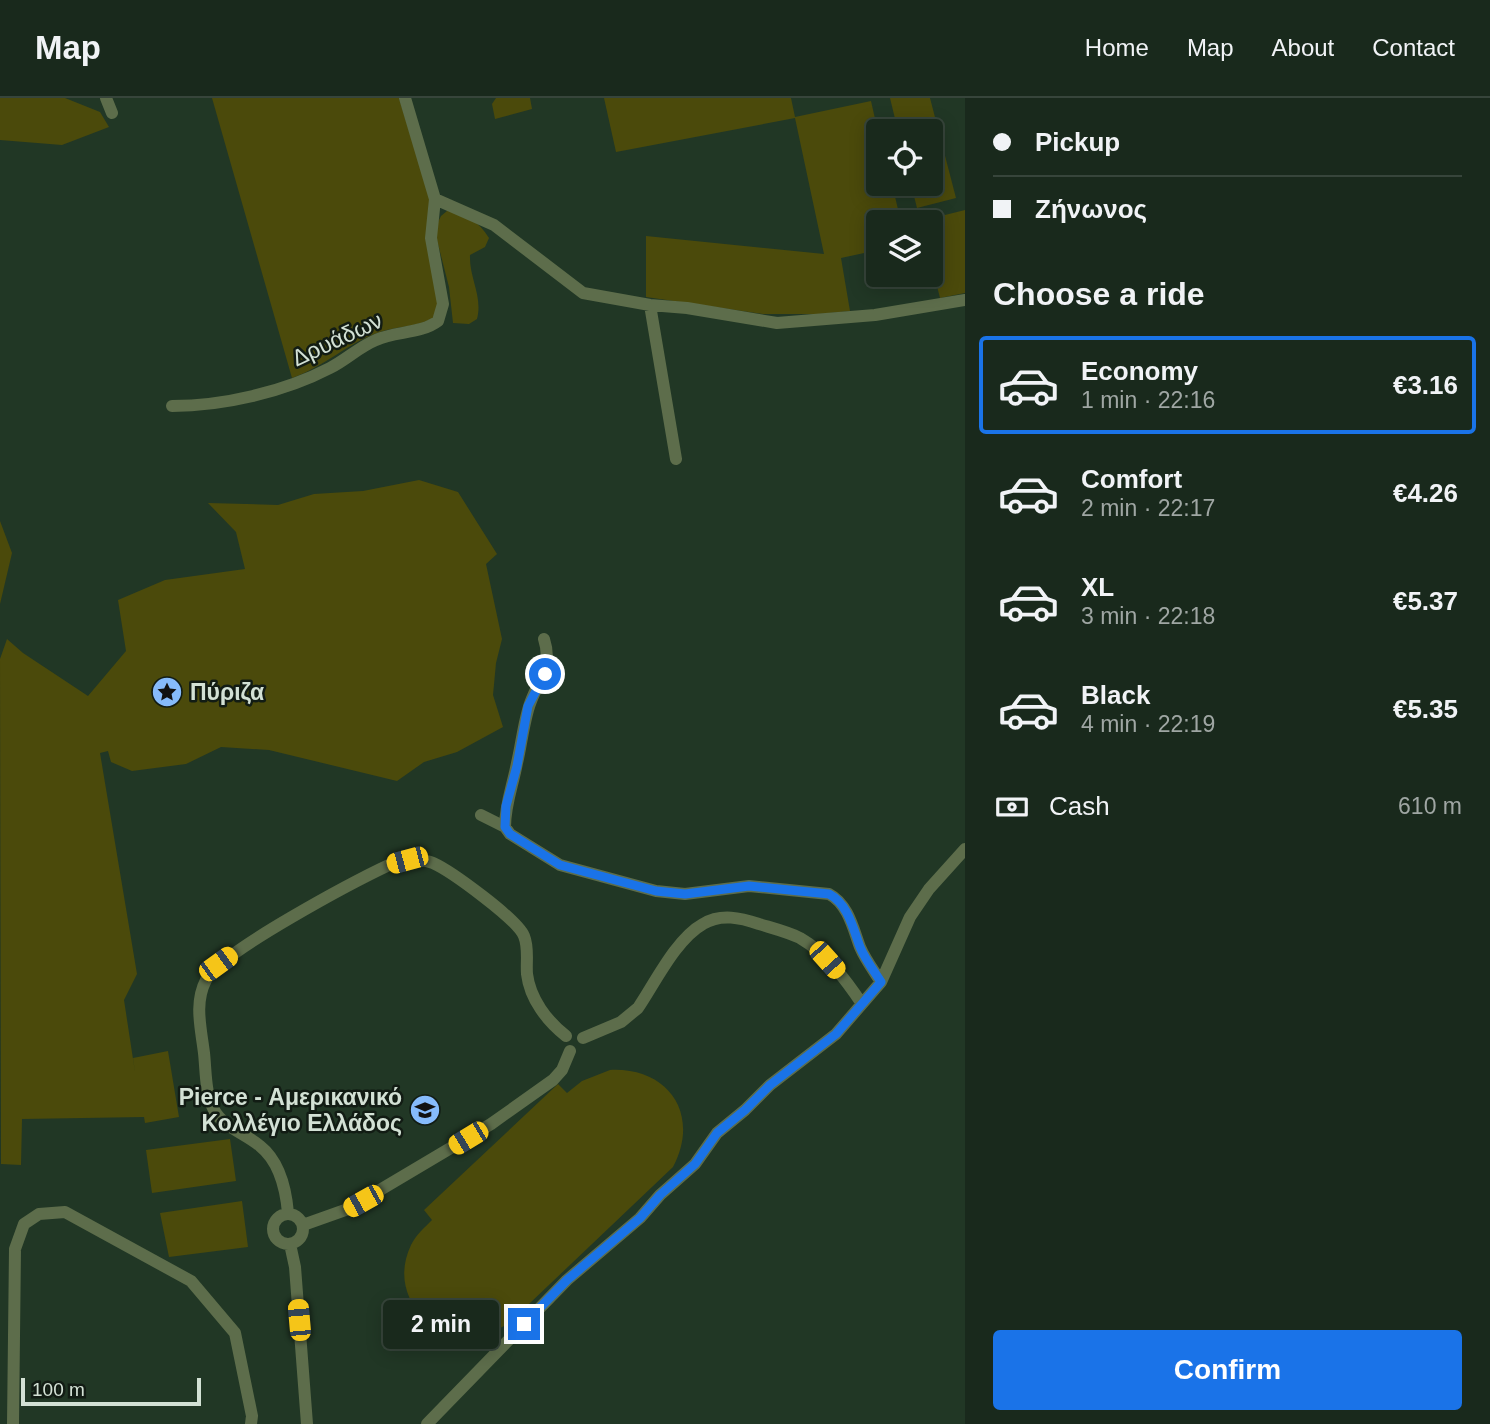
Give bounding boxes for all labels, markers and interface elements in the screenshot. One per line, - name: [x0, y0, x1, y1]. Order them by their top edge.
- text: Map: [35, 29, 101, 66]
- text: Home: [1085, 34, 1149, 61]
- text: Map: [1187, 34, 1234, 61]
- text: About: [1272, 34, 1334, 61]
- text: Contact: [1372, 34, 1455, 61]
- map controls: [866, 119, 943, 287]
- button: locate: [866, 119, 943, 196]
- text: Pickup: [1035, 127, 1120, 157]
- text: Ζήνωνος: [1035, 194, 1147, 224]
- button: layers: [866, 210, 943, 287]
- text: Choose a ride: [993, 276, 1205, 312]
- street label: Δρυάδων: [288, 307, 386, 371]
- icon: car: [997, 354, 1060, 417]
- text: Economy: [1081, 356, 1198, 386]
- text: €3.16: [1393, 370, 1458, 400]
- text: 1 min · 22:16: [1081, 387, 1215, 413]
- icon: car: [997, 462, 1060, 525]
- text: Comfort: [1081, 464, 1182, 494]
- text: €4.26: [1393, 478, 1458, 508]
- text: 2 min · 22:17: [1081, 495, 1215, 521]
- icon: car: [997, 570, 1060, 633]
- text: XL: [1081, 572, 1114, 602]
- text: €5.37: [1393, 586, 1458, 616]
- text: 3 min · 22:18: [1081, 603, 1215, 629]
- route start: [529, 658, 561, 690]
- place icon: Πύριζα: [150, 675, 184, 709]
- icon: car: [997, 678, 1060, 741]
- place label: Πύριζα: [190, 679, 264, 705]
- text: Black: [1081, 680, 1150, 710]
- text: €5.35: [1393, 694, 1458, 724]
- text: 4 min · 22:19: [1081, 711, 1215, 737]
- icon: cash: [993, 788, 1031, 826]
- text: Cash: [1049, 791, 1110, 821]
- text: 610 m: [1398, 793, 1462, 819]
- car: [384, 844, 431, 876]
- car: [806, 937, 849, 983]
- car: [195, 943, 242, 985]
- place label: Pierce - Αμερικανικό Κολλέγιο Ελλάδος: [179, 1084, 402, 1136]
- school or university icon: Pierce - Αμερικανικό Κολλέγιο Ελλάδος: [408, 1093, 442, 1127]
- car: [445, 1118, 492, 1158]
- car: [340, 1182, 387, 1220]
- car: [287, 1298, 312, 1342]
- callout: 2 min: [384, 1300, 500, 1348]
- route end: [508, 1308, 540, 1340]
- text: 2 min: [411, 1311, 471, 1337]
- button: Confirm: [993, 1330, 1462, 1410]
- scale bar: [21, 1375, 201, 1407]
- text: 100 m: [32, 1379, 85, 1400]

